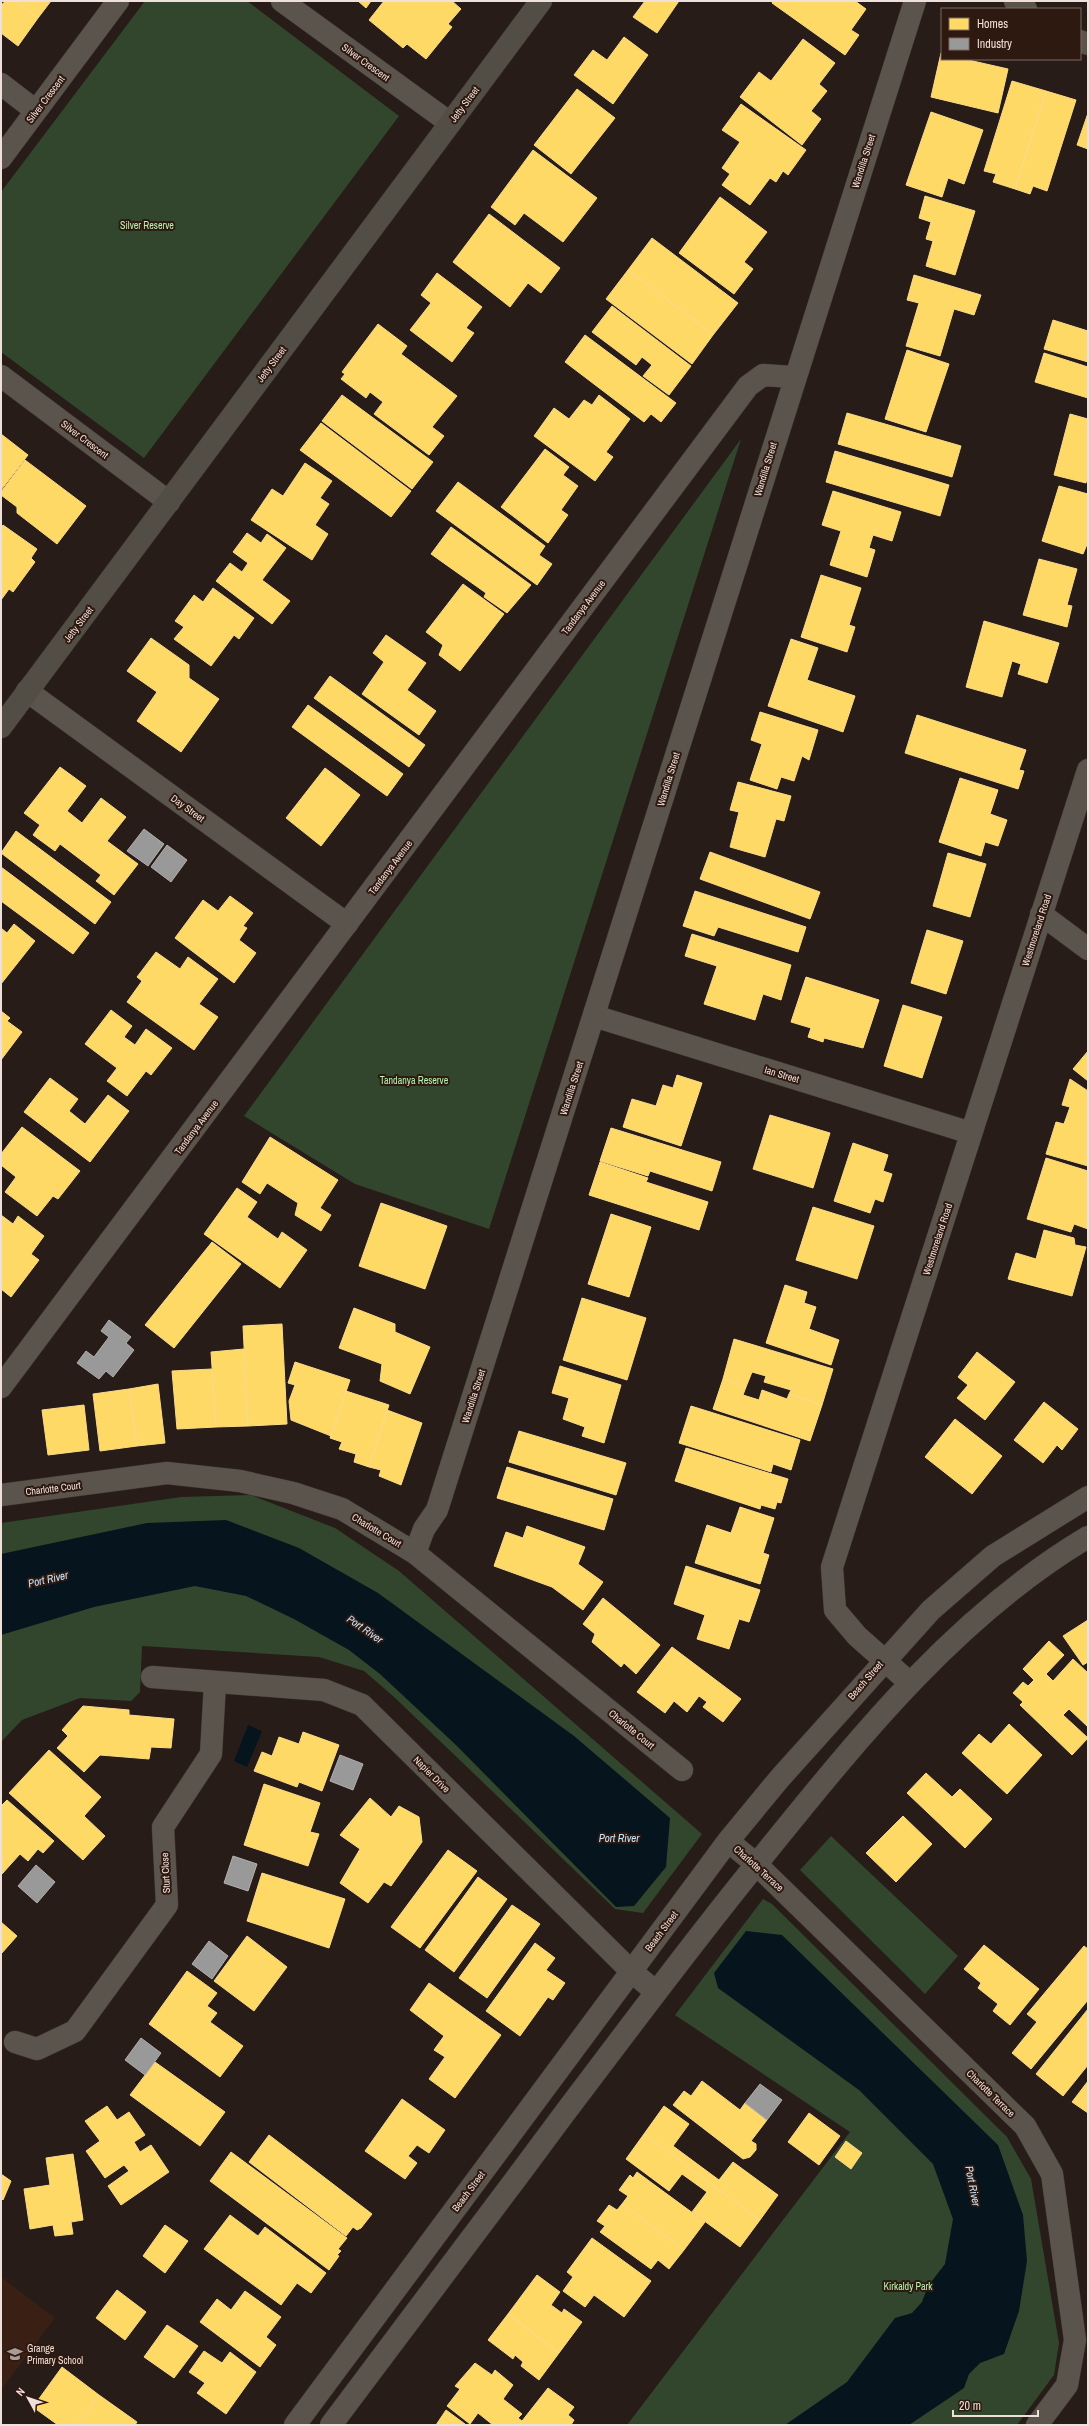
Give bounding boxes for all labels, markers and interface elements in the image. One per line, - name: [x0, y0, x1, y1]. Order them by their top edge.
- legend: [941, 8, 1081, 60]
- text: Homes: [977, 16, 1008, 32]
- text: Industry: [977, 36, 1012, 52]
- street label: Silver Crescent: [339, 41, 393, 85]
- street label: Silver Crescent: [23, 72, 68, 126]
- street label: Jetty Street: [447, 83, 483, 125]
- street label: Wandilla Street: [849, 132, 878, 190]
- park label: Silver Reserve: [120, 219, 174, 232]
- street label: Jetty Street: [254, 343, 290, 385]
- street label: Silver Crescent: [58, 417, 112, 462]
- street label: Wandilla Street: [751, 440, 780, 498]
- street label: Tandanya Avenue: [559, 577, 608, 637]
- street label: Jetty Street: [61, 603, 97, 645]
- street label: Wandilla Street: [654, 750, 683, 808]
- street label: Day Street: [168, 792, 208, 825]
- street label: Tandanya Avenue: [366, 837, 415, 897]
- street label: Westmoreland Road: [1019, 893, 1054, 968]
- street label: Wandilla Street: [557, 1059, 586, 1117]
- street label: Ian Street: [763, 1063, 801, 1086]
- park label: Tandanya Reserve: [380, 1074, 449, 1087]
- street label: Tandanya Avenue: [172, 1097, 221, 1157]
- street label: Westmoreland Road: [920, 1202, 955, 1277]
- street label: Wandilla Street: [459, 1367, 488, 1425]
- street label: Charlotte Court: [25, 1479, 82, 1498]
- street label: Charlotte Court: [350, 1511, 405, 1551]
- water label: Port River: [27, 1567, 70, 1590]
- water label: Port River: [344, 1612, 386, 1647]
- street label: Beach Street: [845, 1658, 886, 1702]
- street label: Charlotte Court: [606, 1707, 658, 1752]
- street label: Napier Drive: [411, 1753, 453, 1796]
- water label: Port River: [599, 1831, 640, 1845]
- street label: Charlotte Terrace: [731, 1843, 787, 1894]
- street label: Sturt Close: [158, 1852, 173, 1894]
- street label: Beach Street: [642, 1908, 681, 1954]
- street label: Charlotte Terrace: [964, 2067, 1018, 2120]
- water label: Port River: [962, 2165, 984, 2208]
- street label: Beach Street: [449, 2168, 488, 2214]
- park label: Kirkaldy Park: [884, 2280, 933, 2293]
- place label: Grange Primary School: [27, 2342, 83, 2367]
- school or university icon: Grange Primary School: [6, 2345, 24, 2363]
- north arrow: [8, 2378, 48, 2418]
- text: N: [13, 2385, 28, 2399]
- scale bar: [953, 2392, 1038, 2418]
- text: 20 m: [959, 2398, 981, 2414]

